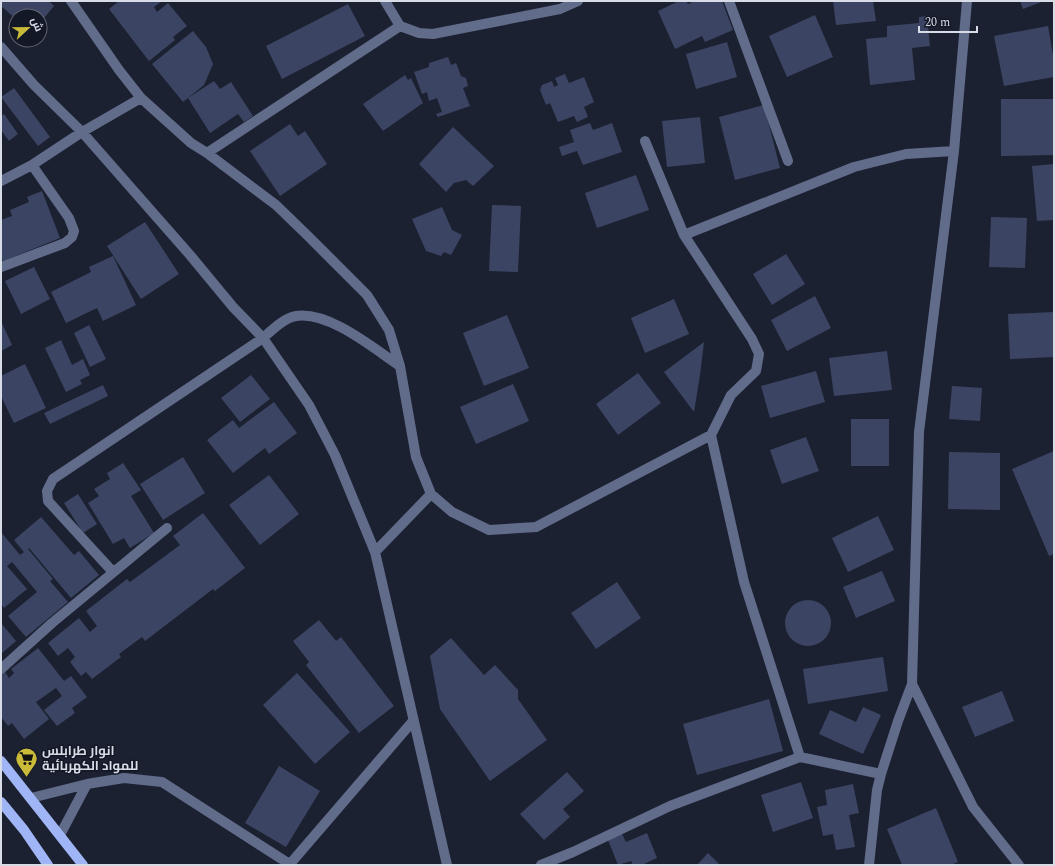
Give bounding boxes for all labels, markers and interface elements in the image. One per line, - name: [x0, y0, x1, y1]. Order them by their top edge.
- north arrow: [8, 8, 48, 48]
- scale bar: [919, 8, 977, 34]
- text: 20 m: [925, 13, 950, 32]
- text: ش: [26, 15, 47, 34]
- place label: انوار طرابلس للمواد الكهربائية: [42, 741, 138, 776]
- supermarket icon: انوار طرابلس للمواد الكهربائية: [14, 745, 40, 778]

